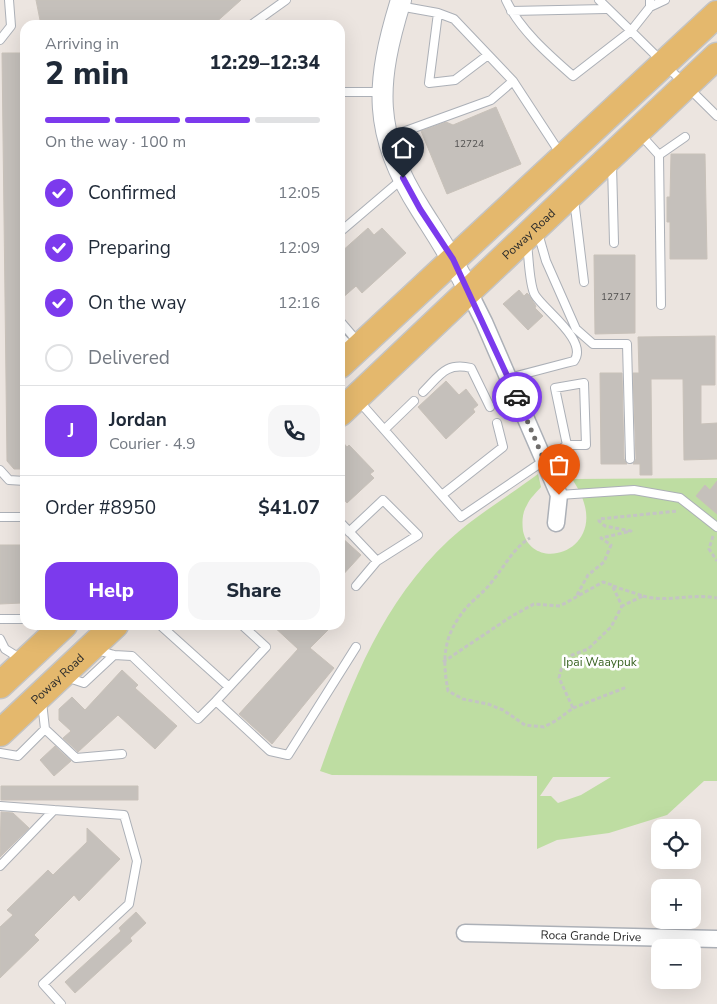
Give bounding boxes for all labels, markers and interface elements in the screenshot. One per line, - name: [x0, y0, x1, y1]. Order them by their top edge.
- text: Arriving in: [45, 33, 119, 55]
- text: 12:29–12:34: [209, 50, 320, 76]
- text: 2 min: [45, 52, 129, 95]
- pin: [382, 127, 424, 178]
- text: On the way · 100 m: [45, 131, 186, 153]
- icon: home: [389, 134, 417, 162]
- house number: 12724: [454, 137, 484, 151]
- icon: check: [45, 179, 73, 207]
- text: Confirmed: [88, 180, 176, 206]
- text: 12:05: [278, 182, 320, 204]
- street label: Poway Road: [499, 205, 559, 263]
- icon: check: [45, 234, 73, 262]
- text: Preparing: [88, 235, 171, 261]
- text: 12:09: [278, 237, 320, 259]
- icon: check: [45, 289, 73, 317]
- text: On the way: [88, 290, 186, 316]
- house number: 12717: [601, 290, 631, 304]
- text: 12:16: [278, 292, 320, 314]
- text: Delivered: [88, 345, 170, 371]
- courier: [492, 372, 542, 422]
- icon: car: [503, 383, 531, 411]
- button: phone: [268, 405, 320, 457]
- text: Jordan: [109, 407, 167, 433]
- text: J: [68, 418, 74, 444]
- text: Courier · 4.9: [109, 433, 195, 455]
- pin: [538, 444, 580, 495]
- icon: bag: [545, 451, 573, 479]
- text: Order #8950: [45, 495, 156, 521]
- text: $41.07: [258, 495, 320, 521]
- button: Help: [45, 562, 178, 620]
- button: Share: [188, 562, 320, 620]
- street label: Poway Road: [28, 650, 88, 708]
- park label: Ipai Waaypuk: [563, 654, 638, 670]
- map controls: [651, 819, 701, 989]
- button: locate: [651, 819, 701, 869]
- button: +: [651, 879, 701, 929]
- street label: Roca Grande Drive: [540, 927, 641, 945]
- button: −: [651, 939, 701, 989]

